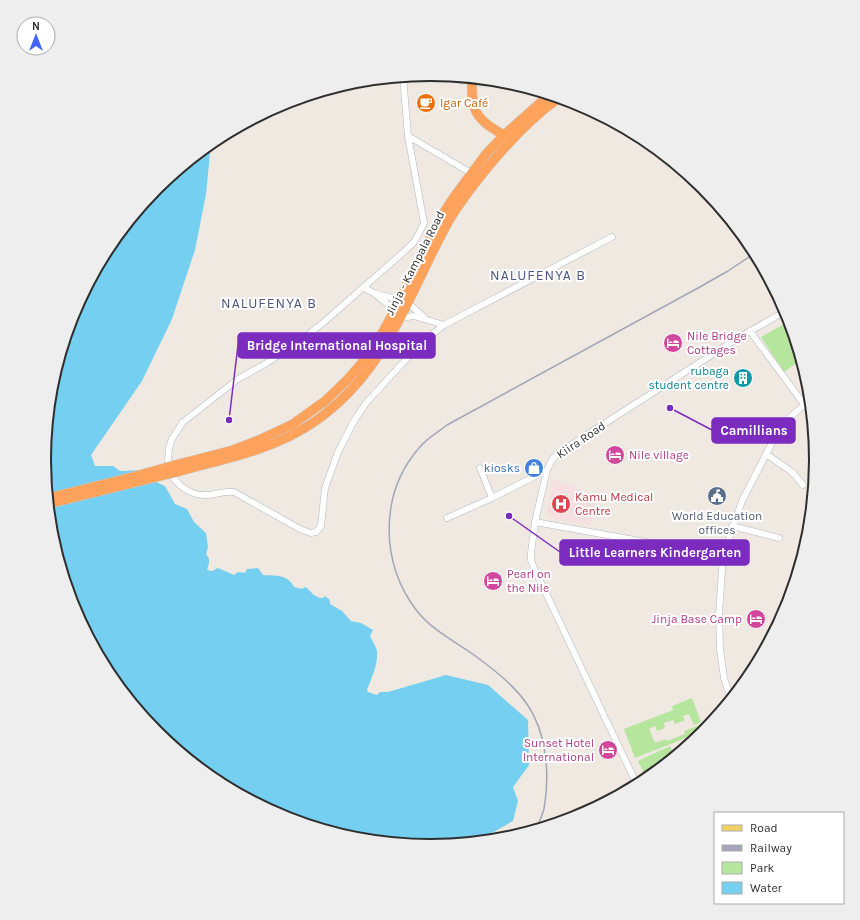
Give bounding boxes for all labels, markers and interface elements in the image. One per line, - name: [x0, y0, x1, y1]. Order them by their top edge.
- north arrow: [16, 16, 56, 56]
- text: N: [32, 20, 40, 33]
- cafe icon: Igar Café: [415, 92, 437, 114]
- place label: Igar Café: [440, 96, 488, 110]
- street label: Jinja - Kampala Road: [383, 209, 447, 317]
- district label: NALUFENYA B: [490, 267, 586, 284]
- district label: NALUFENYA B: [221, 295, 317, 312]
- place label: Nile Bridge Cottages: [687, 329, 747, 357]
- hotel icon: Nile Bridge Cottages: [662, 332, 684, 354]
- callout: Bridge International Hospital: [238, 333, 435, 358]
- text: Bridge International Hospital: [247, 338, 427, 353]
- place label: rubaga student centre: [648, 364, 729, 392]
- building icon: rubaga student centre: [732, 367, 754, 389]
- callout: Camillians: [712, 418, 795, 443]
- street label: Kiira Road: [554, 419, 608, 461]
- text: Camillians: [720, 423, 788, 438]
- hotel icon: Nile village: [604, 444, 626, 466]
- place label: Nile village: [629, 448, 689, 462]
- shop icon: kiosks: [523, 457, 545, 479]
- place label: kiosks: [484, 461, 520, 475]
- public building icon: World Education offices: [706, 485, 728, 507]
- place label: Kamu Medical Centre: [575, 490, 653, 518]
- hospital icon: Kamu Medical Centre: [550, 493, 572, 515]
- place label: World Education offices: [672, 509, 762, 537]
- callout: Little Learners Kindergarten: [560, 540, 749, 565]
- text: Little Learners Kindergarten: [569, 545, 741, 560]
- place label: Pearl on the Nile: [507, 567, 551, 595]
- hotel icon: Pearl on the Nile: [482, 570, 504, 592]
- hotel icon: Jinja Base Camp: [745, 608, 767, 630]
- place label: Jinja Base Camp: [652, 612, 742, 626]
- place label: Sunset Hotel International: [523, 736, 594, 764]
- hotel icon: Sunset Hotel International: [597, 739, 619, 761]
- legend: [714, 812, 844, 904]
- text: Road: [750, 821, 778, 835]
- text: Railway: [750, 841, 792, 855]
- text: Park: [750, 861, 775, 875]
- text: Water: [750, 881, 783, 895]

